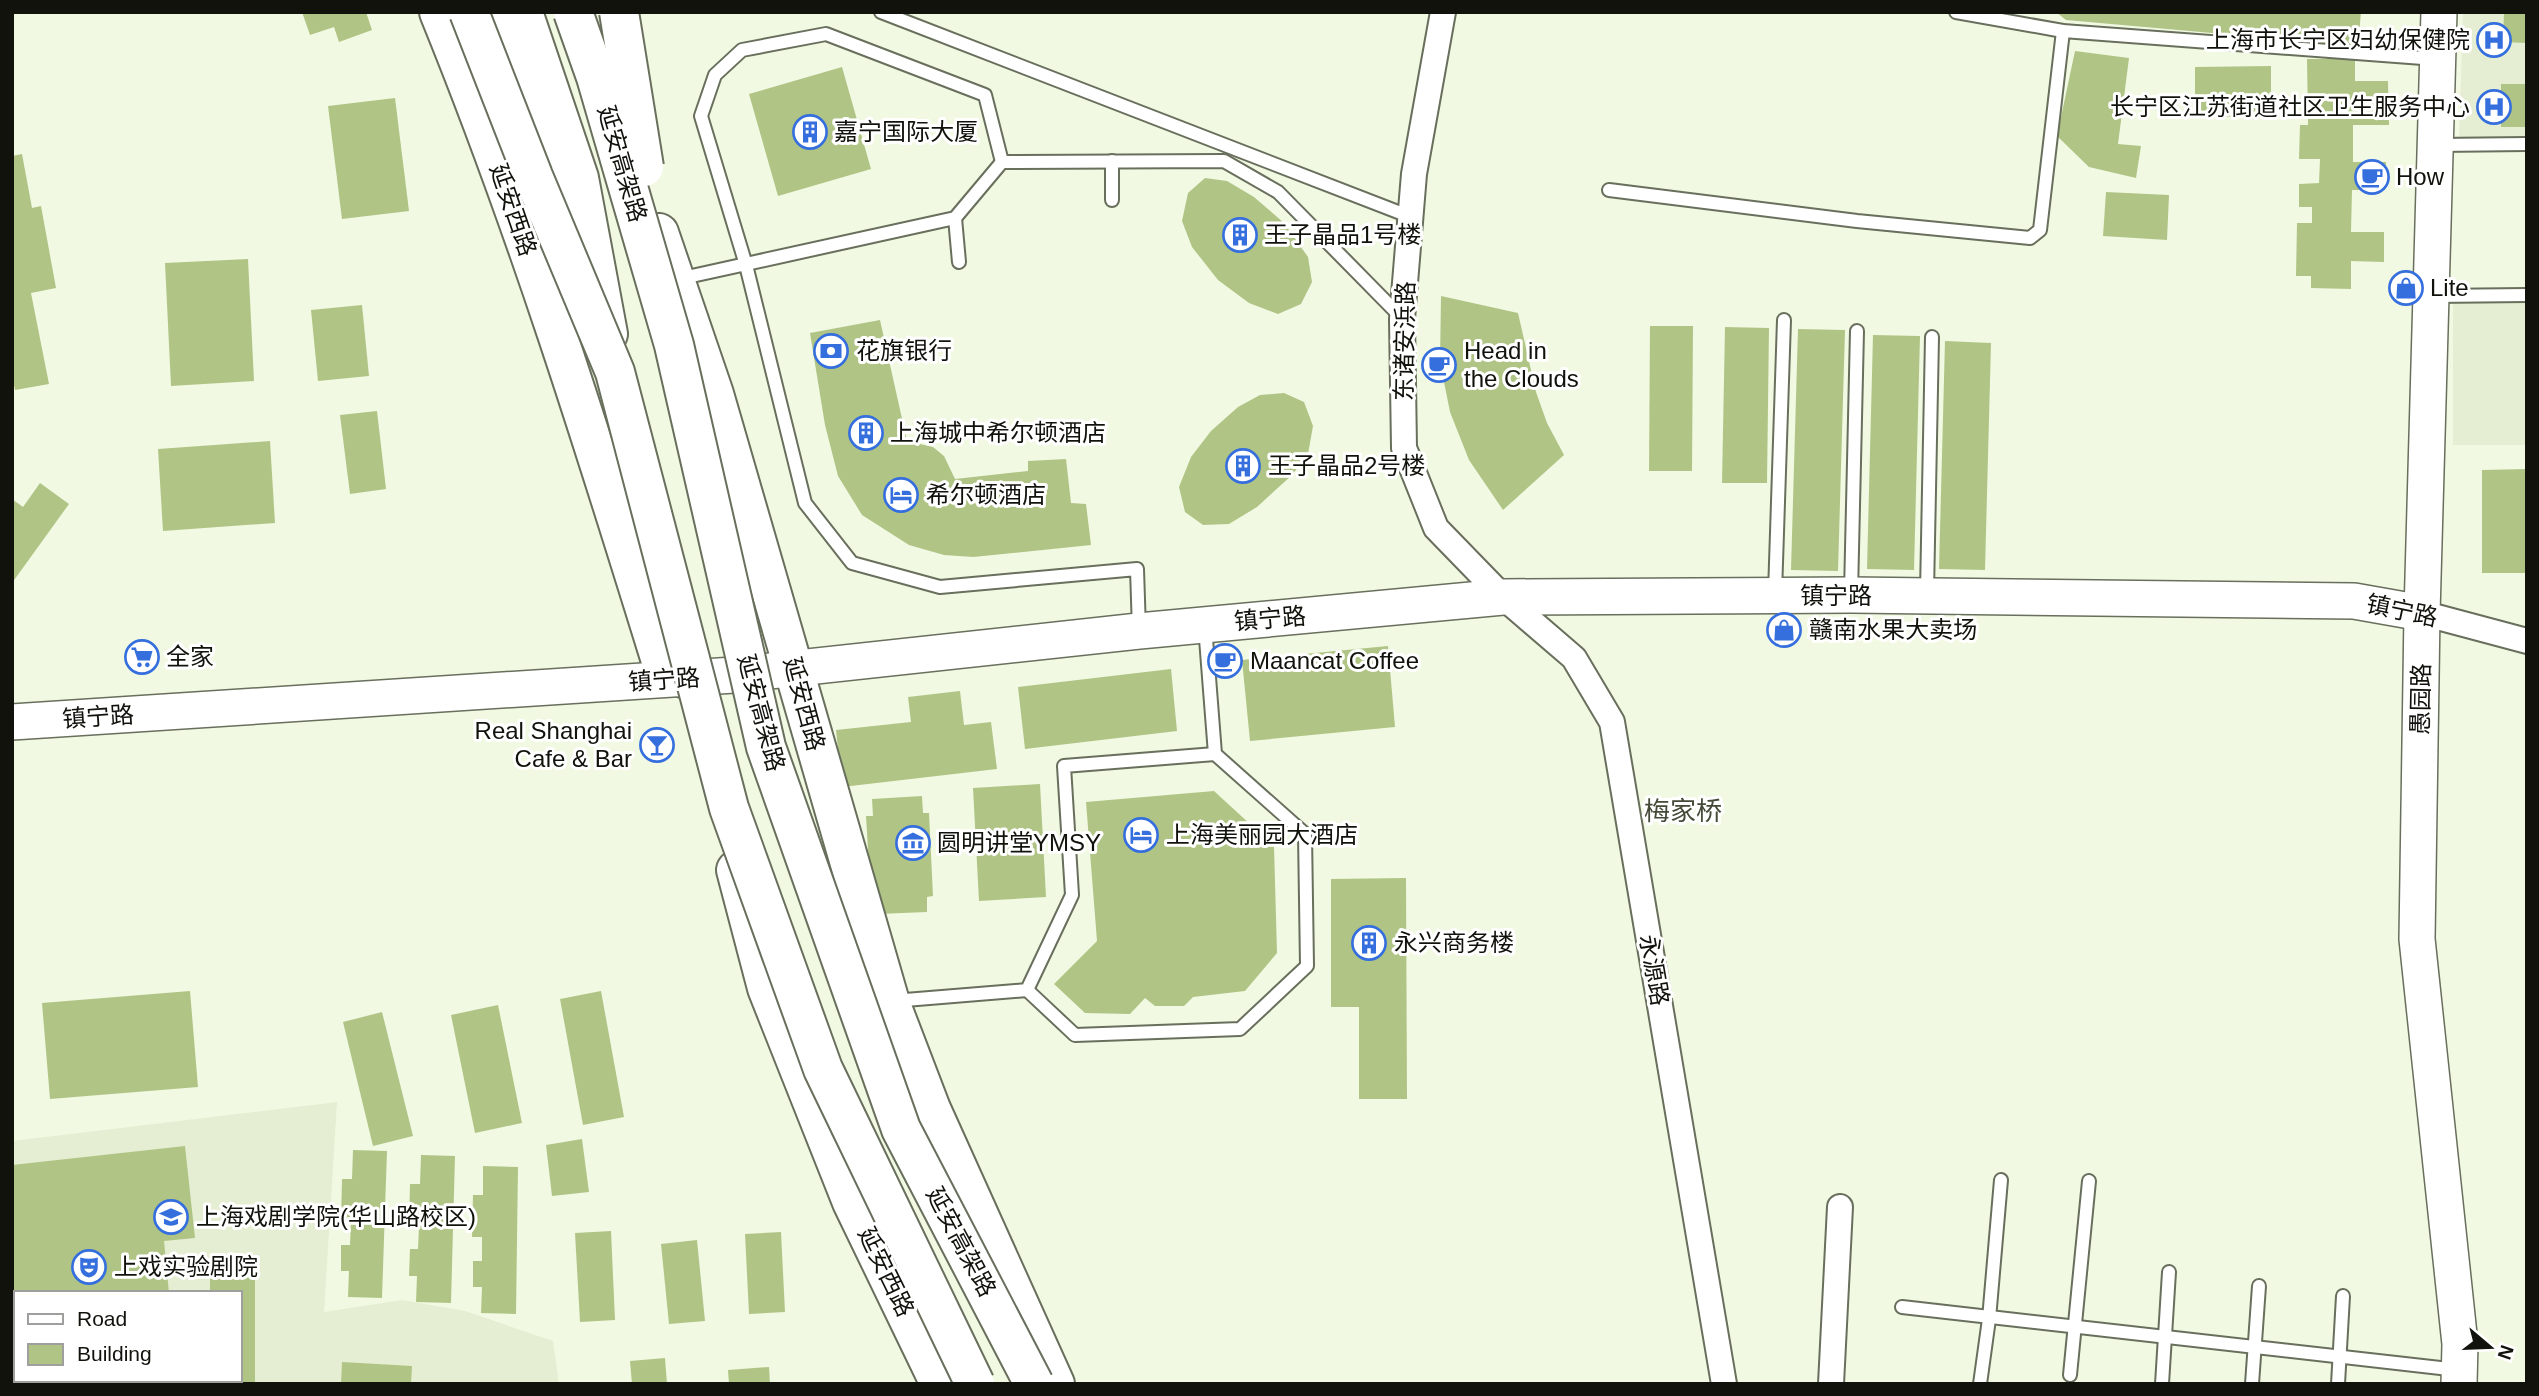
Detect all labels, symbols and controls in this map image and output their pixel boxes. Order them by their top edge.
hospital icon: 上海市长宁区妇幼保健院 [2475,21,2513,59]
place label: 上海市长宁区妇幼保健院 [2206,26,2470,53]
hospital icon: 长宁区江苏街道社区卫生服务中心 [2475,88,2513,126]
place label: 长宁区江苏街道社区卫生服务中心 [2110,93,2470,120]
street label: 延安高架路 [593,102,652,225]
building icon: 嘉宁国际大厦 [791,113,829,151]
place label: 嘉宁国际大厦 [834,118,978,145]
cafe icon: How [2353,158,2391,196]
street label: 延安西路 [485,160,542,260]
place label: How [2396,163,2445,190]
building icon: 王子晶品1号楼 [1221,216,1259,254]
place label: 王子晶品1号楼 [1264,221,1421,248]
shop icon: Lite [2387,269,2425,307]
place label: Lite [2430,274,2469,301]
street label: 东诸安浜路 [1390,281,1419,401]
bank icon: 花旗银行 [812,332,850,370]
place label: 花旗银行 [856,337,952,364]
place label: Head in the Clouds [1464,337,1579,392]
cafe icon: Head in the Clouds [1420,346,1458,384]
building icon: 上海城中希尔顿酒店 [847,414,885,452]
place label: 上海城中希尔顿酒店 [890,419,1106,446]
building icon: 王子晶品2号楼 [1224,447,1262,485]
place label: 王子晶品2号楼 [1268,452,1425,479]
hotel icon: 希尔顿酒店 [882,476,920,514]
place label: 希尔顿酒店 [926,481,1046,508]
street label: 镇宁路 [1800,582,1872,609]
street label: 镇宁路 [2364,590,2440,631]
street label: 镇宁路 [1233,602,1307,635]
shop icon: 赣南水果大卖场 [1765,611,1803,649]
place label: 赣南水果大卖场 [1809,616,1977,643]
supermarket icon: 全家 [123,638,161,676]
cafe icon: Maancat Coffee [1206,642,1244,680]
place label: 全家 [166,643,214,670]
place label: Maancat Coffee [1250,647,1419,674]
street label: 延安高架路 [733,651,790,774]
street label: 延安西路 [779,654,830,754]
street label: 愚园路 [2406,663,2435,735]
street label: 镇宁路 [627,664,701,695]
street label: 镇宁路 [61,701,135,732]
place label: Real Shanghai Cafe & Bar [475,717,632,772]
bar icon: Real Shanghai Cafe & Bar [638,726,676,764]
district label: 梅家桥 [1644,796,1722,826]
hotel icon: 上海美丽园大酒店 [1122,816,1160,854]
place label: 上海美丽园大酒店 [1166,821,1358,848]
museum icon: 圆明讲堂YMSY [894,824,932,862]
place label: 圆明讲堂YMSY [937,829,1101,856]
building icon: 永兴商务楼 [1350,924,1388,962]
place label: 永兴商务楼 [1394,929,1514,956]
street label: 永源路 [1635,932,1674,1008]
street label: 延安高架路 [921,1182,1002,1301]
school or university icon: 上海戏剧学院(华山路校区) [152,1198,190,1236]
place label: 上海戏剧学院(华山路校区) [196,1203,476,1230]
street label: 延安西路 [853,1223,920,1321]
theatre icon: 上戏实验剧院 [70,1248,108,1286]
place label: 上戏实验剧院 [114,1253,258,1280]
legend [14,1291,242,1382]
text: Road [77,1307,127,1330]
north arrow [2455,1312,2525,1382]
text: Building [77,1342,152,1365]
text: N [2493,1342,2518,1362]

